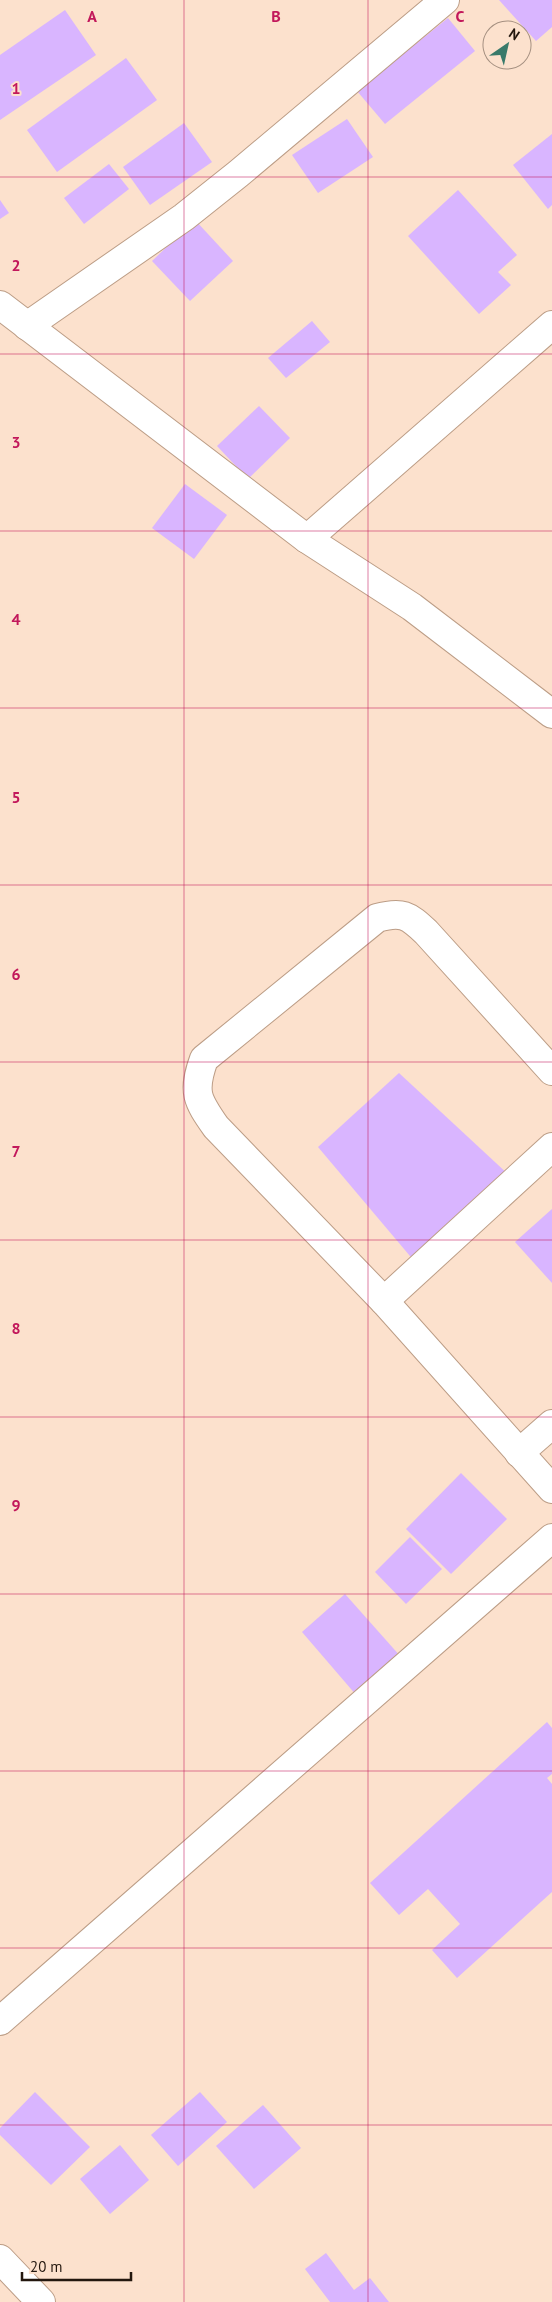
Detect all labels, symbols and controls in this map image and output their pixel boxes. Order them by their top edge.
text: A [87,6,97,26]
text: B [271,6,281,26]
text: C [456,6,465,26]
north arrow [482,20,532,70]
text: N [505,24,523,44]
text: 1 [11,78,21,98]
text: 2 [11,255,21,275]
text: 3 [11,432,21,452]
text: 4 [11,609,21,629]
text: 5 [11,787,21,807]
text: 6 [11,964,21,984]
text: 7 [11,1141,21,1161]
text: 8 [11,1318,21,1338]
text: 9 [11,1495,21,1515]
scale bar [22,2250,131,2282]
text: 20 m [30,2257,63,2276]

